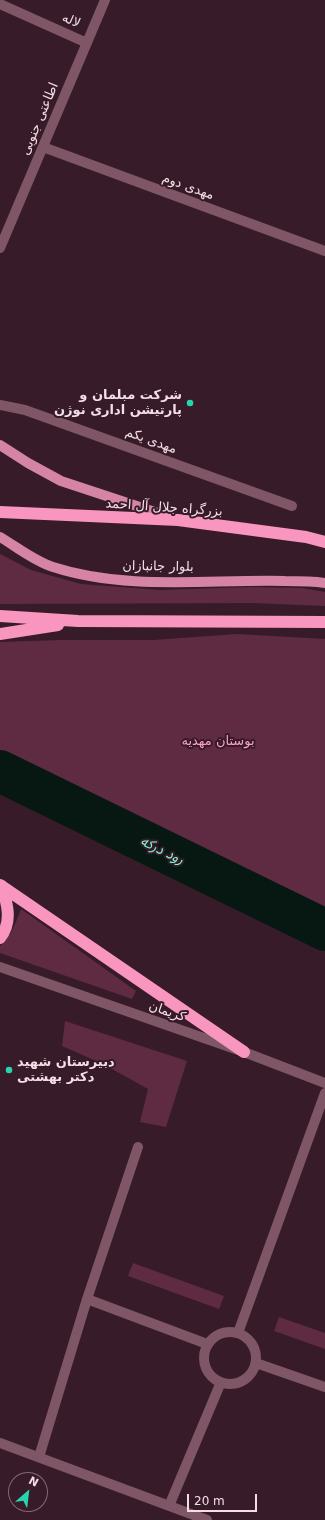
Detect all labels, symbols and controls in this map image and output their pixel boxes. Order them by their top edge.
street label: لاله [59,10,83,32]
street label: اطاعتی جنوبی [18,80,62,158]
street label: مهدی دوم [160,170,216,204]
place label: شرکت مبلمان و پارتیشن اداری نوژن [54,388,182,419]
marker: شرکت مبلمان و پارتیشن اداری نوژن [185,398,195,408]
street label: مهدی یکم [123,425,179,457]
street label: بزرگراه جلال آل احمد [105,496,223,520]
street label: بلوار جانبازان [122,559,194,575]
park label: بوستان مهدیه [181,734,255,750]
water label: رود درکه [137,833,187,869]
street label: کریمان [146,998,188,1026]
place label: دبیرستان شهید دکتر بهشتی [17,1055,115,1086]
marker: دبیرستان شهید دکتر بهشتی [4,1065,14,1075]
north arrow [8,1472,48,1512]
text: N [26,1474,41,1490]
scale bar [189,1486,259,1512]
text: 20 m [194,1494,225,1508]

